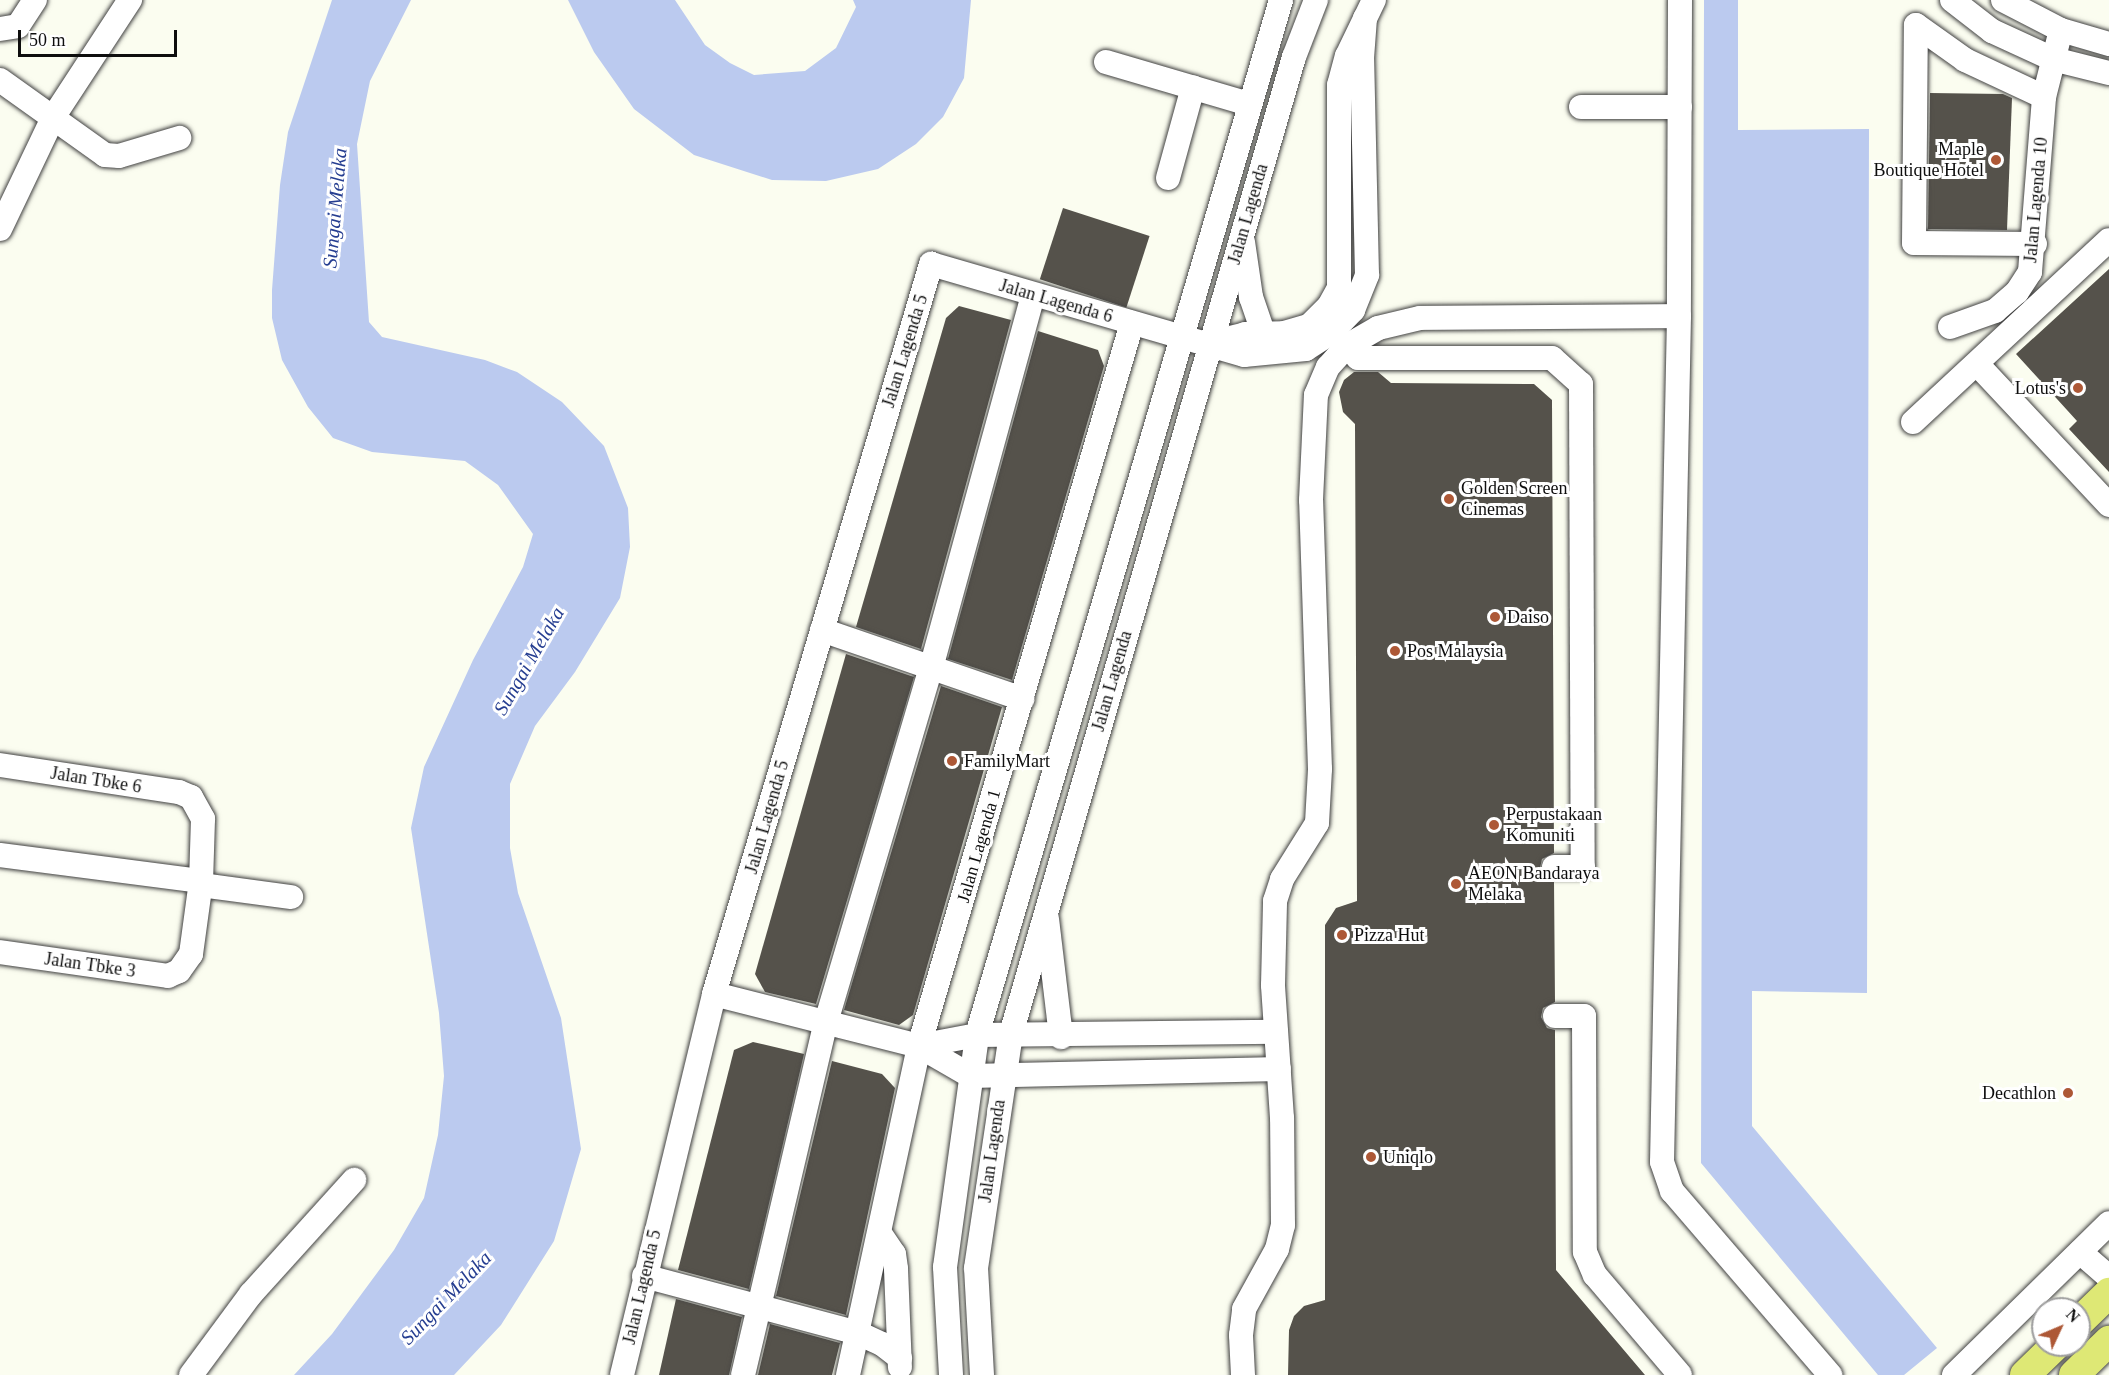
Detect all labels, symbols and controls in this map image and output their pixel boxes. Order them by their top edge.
scale bar [21,18,180,56]
text: 50 m [29,30,66,50]
street label: Jalan Lagenda 10 [2020,136,2052,264]
place label: Maple Boutique Hotel [1874,139,1984,182]
water label: Sungai Melaka [318,147,352,269]
marker: Maple Boutique Hotel [1989,153,2003,167]
street label: Jalan Lagenda [1223,161,1273,267]
street label: Jalan Lagenda 6 [997,275,1115,327]
street label: Jalan Lagenda 5 [878,292,932,410]
place label: Lotus's [2015,377,2066,399]
marker: Lotus's [2071,381,2085,395]
place label: Golden Screen Cinemas [1461,478,1567,520]
marker: Golden Screen Cinemas [1442,492,1456,506]
water label: Sungai Melaka [488,603,570,719]
place label: Daiso [1507,606,1549,628]
marker: Daiso [1488,610,1502,624]
street label: Jalan Lagenda [1087,628,1137,734]
place label: Pos Malaysia [1407,640,1503,662]
marker: Pos Malaysia [1388,644,1402,658]
place label: FamilyMart [964,750,1050,772]
marker: FamilyMart [945,754,959,768]
street label: Jalan Lagenda 5 [741,758,793,876]
street label: Jalan Tbke 6 [49,762,143,798]
street label: Jalan Lagenda 1 [953,787,1005,905]
place label: Perpustakaan Komuniti [1506,804,1602,846]
marker: Perpustakaan Komuniti [1487,818,1501,832]
place label: AEON Bandaraya Melaka [1468,863,1599,906]
marker: AEON Bandaraya Melaka [1449,877,1463,891]
place label: Pizza Hut [1354,924,1424,946]
marker: Pizza Hut [1335,928,1349,942]
street label: Jalan Tbke 3 [43,948,137,982]
place label: Decathlon [1982,1082,2056,1104]
marker: Decathlon [2061,1086,2075,1100]
street label: Jalan Lagenda [974,1098,1010,1204]
place label: Uniqlo [1383,1146,1433,1168]
marker: Uniqlo [1364,1150,1378,1164]
street label: Jalan Lagenda 5 [618,1228,666,1346]
water label: Sungai Melaka [396,1246,496,1350]
north arrow [2031,1297,2091,1357]
text: N [2063,1305,2083,1326]

